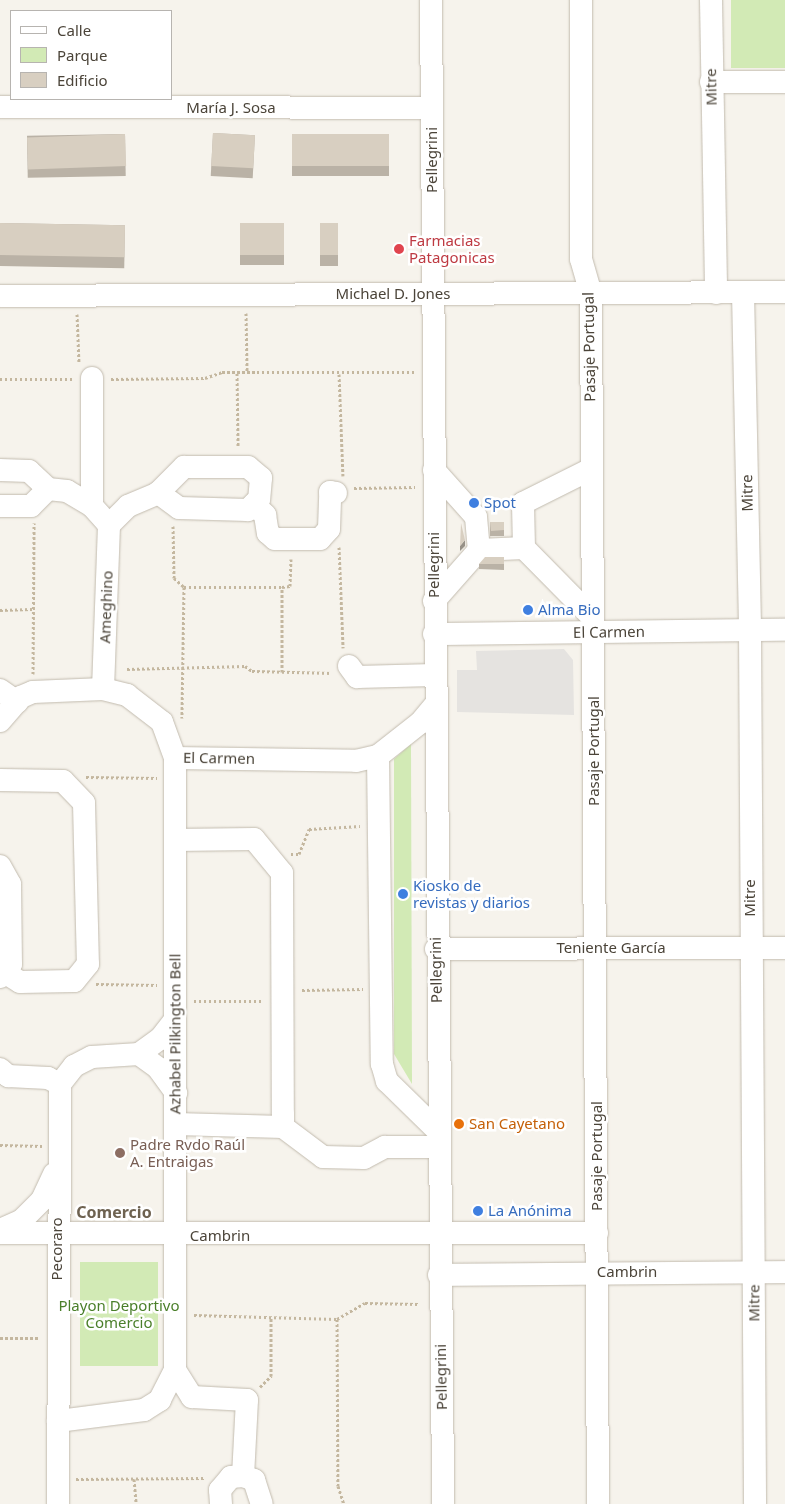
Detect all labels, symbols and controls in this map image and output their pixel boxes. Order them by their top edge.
legend [10,10,172,100]
text: Calle [57,20,91,40]
text: Parque [57,45,107,65]
street label: Mitre [702,68,720,106]
text: Edificio [57,70,108,90]
street label: María J. Sosa [186,99,276,117]
street label: Pellegrini [423,127,441,193]
place label: Farmacias Patagonicas [409,231,495,266]
marker: Farmacias Patagonicas [393,243,405,255]
street label: Michael D. Jones [336,285,450,303]
street label: Pasaje Portugal [579,292,599,402]
street label: Mitre [738,474,756,512]
place label: Spot [484,494,516,512]
marker: Spot [468,497,480,509]
street label: Pellegrini [425,532,443,598]
street label: Ameghino [96,570,116,644]
place label: Alma Bio [538,601,600,619]
marker: Alma Bio [522,604,534,616]
street label: El Carmen [573,622,645,642]
street label: Pasaje Portugal [585,696,603,806]
street label: El Carmen [183,748,255,768]
place label: Kiosko de revistas y diarios [413,876,530,911]
street label: Mitre [741,879,759,917]
marker: Kiosko de revistas y diarios [397,888,409,900]
street label: Pellegrini [426,937,446,1003]
street label: Teniente García [556,939,666,957]
street label: Azhabel Pilkington Bell [166,954,184,1114]
street label: Pasaje Portugal [588,1101,606,1211]
place label: San Cayetano [469,1115,565,1133]
marker: San Cayetano [453,1118,465,1130]
place label: Padre Rvdo Raúl A. Entraigas [130,1135,245,1170]
marker: Padre Rvdo Raúl A. Entraigas [114,1147,126,1159]
district label: Comercio [76,1202,152,1222]
place label: La Anónima [488,1202,572,1220]
marker: La Anónima [472,1205,484,1217]
street label: Pecoraro [48,1217,66,1281]
street label: Cambrin [190,1227,250,1245]
street label: Cambrin [597,1263,657,1281]
street label: Mitre [745,1284,763,1322]
park label: Playon Deportivo Comercio [58,1296,180,1331]
street label: Pellegrini [431,1344,451,1410]

